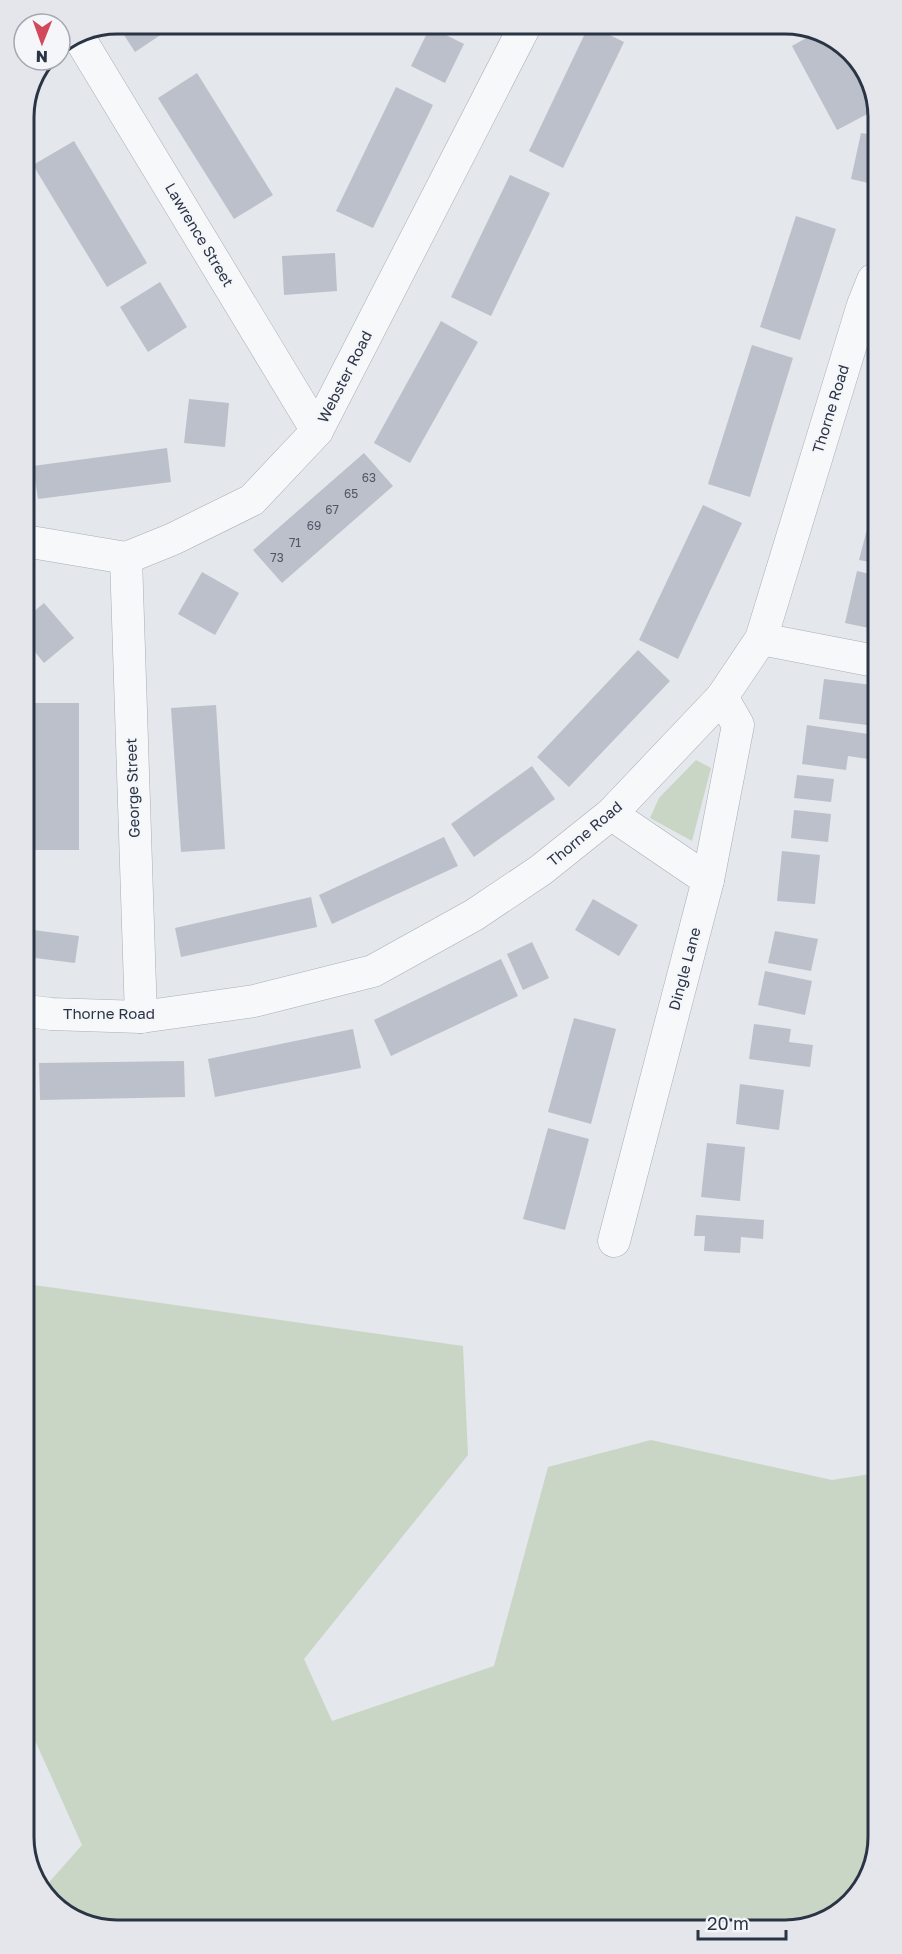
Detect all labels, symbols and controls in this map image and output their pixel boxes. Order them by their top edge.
north arrow [12,12,72,72]
text: N [35,47,48,67]
street label: Lawrence Street [162,179,238,290]
street label: Webster Road [313,328,375,426]
street label: Thorne Road [808,362,852,455]
house number: 63 [362,470,376,485]
house number: 65 [344,486,358,501]
house number: 67 [325,502,339,517]
house number: 69 [307,518,321,533]
house number: 71 [289,535,301,550]
house number: 73 [270,550,284,565]
street label: George Street [121,738,143,838]
street label: Thorne Road [543,797,625,870]
street label: Dingle Lane [664,925,704,1012]
street label: Thorne Road [63,1004,155,1022]
scale bar [698,1903,786,1941]
text: 20 m [707,1912,749,1934]

